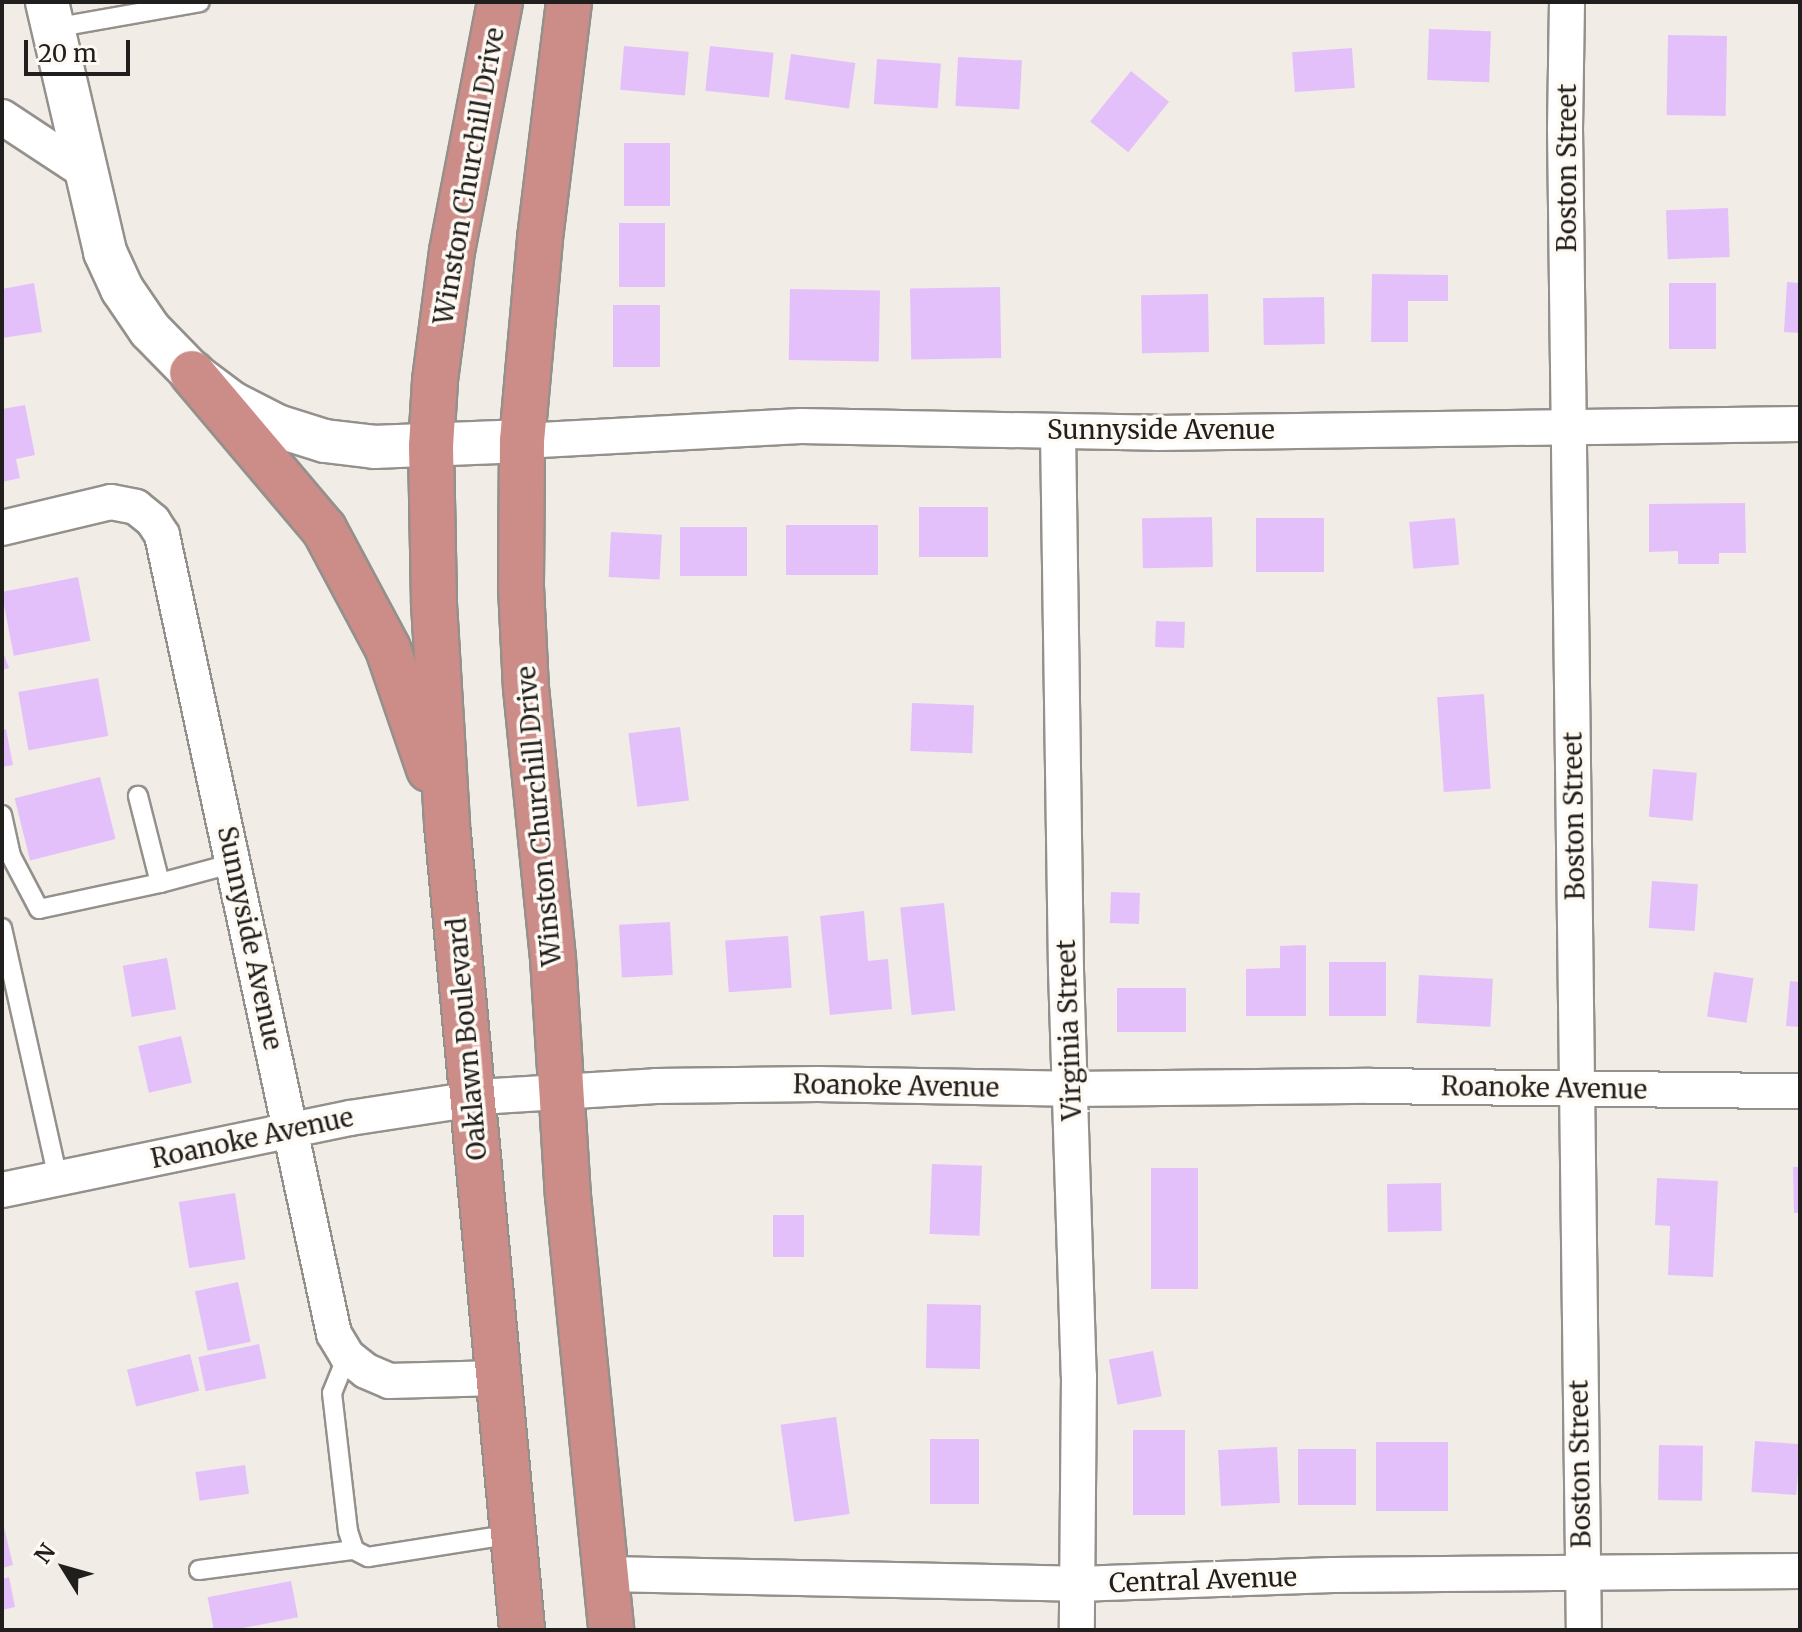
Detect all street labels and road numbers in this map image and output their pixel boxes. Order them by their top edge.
street label: Winston Churchill Drive [427,25,511,327]
street label: Boston Street [1551,84,1583,252]
street label: Sunnyside Avenue [1047,414,1275,446]
street label: Winston Churchill Drive [510,665,568,967]
street label: Boston Street [1557,731,1591,901]
street label: Sunnyside Avenue [211,823,289,1053]
street label: Oaklawn Boulevard [441,916,493,1162]
street label: Virginia Street [1050,939,1088,1121]
street label: Roanoke Avenue [793,1069,999,1103]
street label: Roanoke Avenue [1441,1071,1647,1105]
street label: Roanoke Avenue [148,1101,356,1175]
street label: Boston Street [1563,1379,1597,1549]
street label: Central Avenue [1108,1561,1298,1599]

